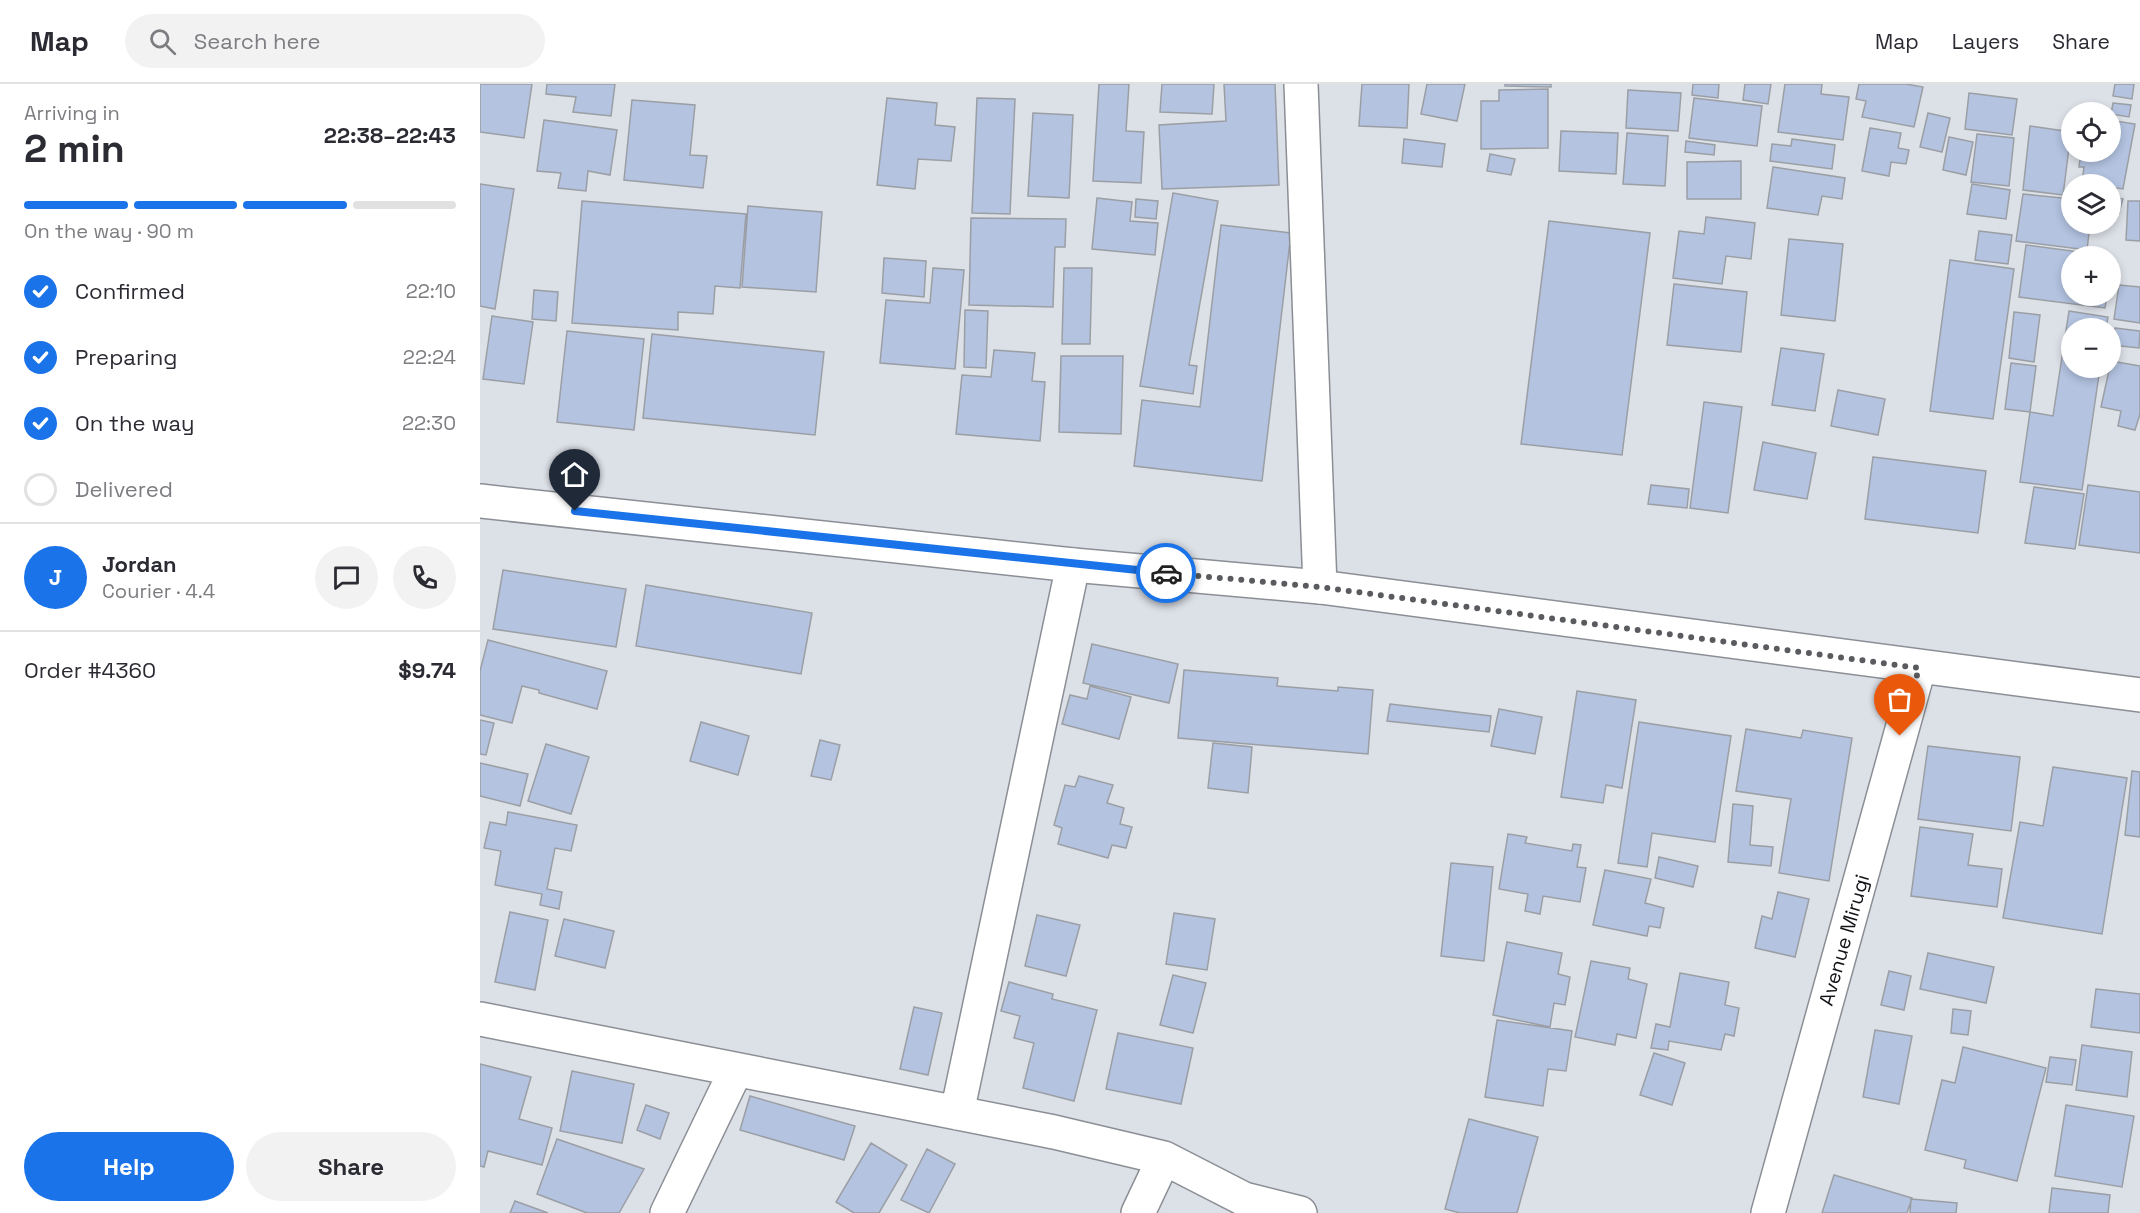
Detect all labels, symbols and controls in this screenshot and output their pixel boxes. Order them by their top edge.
search box [125,14,545,68]
text: Map [30,23,89,59]
icon: search [146,25,179,58]
text: Search here [194,27,321,55]
text: Map [1875,28,1919,55]
text: Layers [1952,28,2019,55]
text: Share [2052,28,2110,55]
text: Arriving in [24,100,120,126]
map controls [2061,102,2121,378]
button: locate [2061,102,2121,162]
text: 22:38–22:43 [324,121,456,149]
text: 2 min [24,124,125,173]
button: layers [2061,174,2121,234]
text: On the way · 90 m [24,218,194,244]
button: + [2061,246,2121,306]
icon: check [24,275,57,308]
text: Confirmed [75,277,185,305]
text: 22:10 [406,278,456,304]
button: − [2061,318,2121,378]
icon: check [24,341,57,374]
text: Preparing [75,343,177,371]
text: 22:24 [403,344,456,370]
icon: check [24,407,57,440]
text: On the way [75,409,194,437]
text: 22:30 [402,410,456,436]
pin [549,449,600,511]
icon: home [558,458,591,491]
text: Delivered [75,475,173,503]
courier [1136,543,1196,603]
button: chat [315,546,378,609]
button: phone [393,546,456,609]
text: Jordan [102,550,177,578]
icon: car [1150,557,1183,590]
text: J [49,563,62,591]
text: Courier · 4.4 [102,578,215,604]
text: Order #4360 [24,656,156,684]
text: $9.74 [398,656,456,684]
pin [1874,674,1925,736]
icon: bag [1883,683,1916,716]
street label: Avenue Mirugi [1813,871,1875,1009]
button: Help [24,1132,234,1201]
button: Share [246,1132,456,1201]

